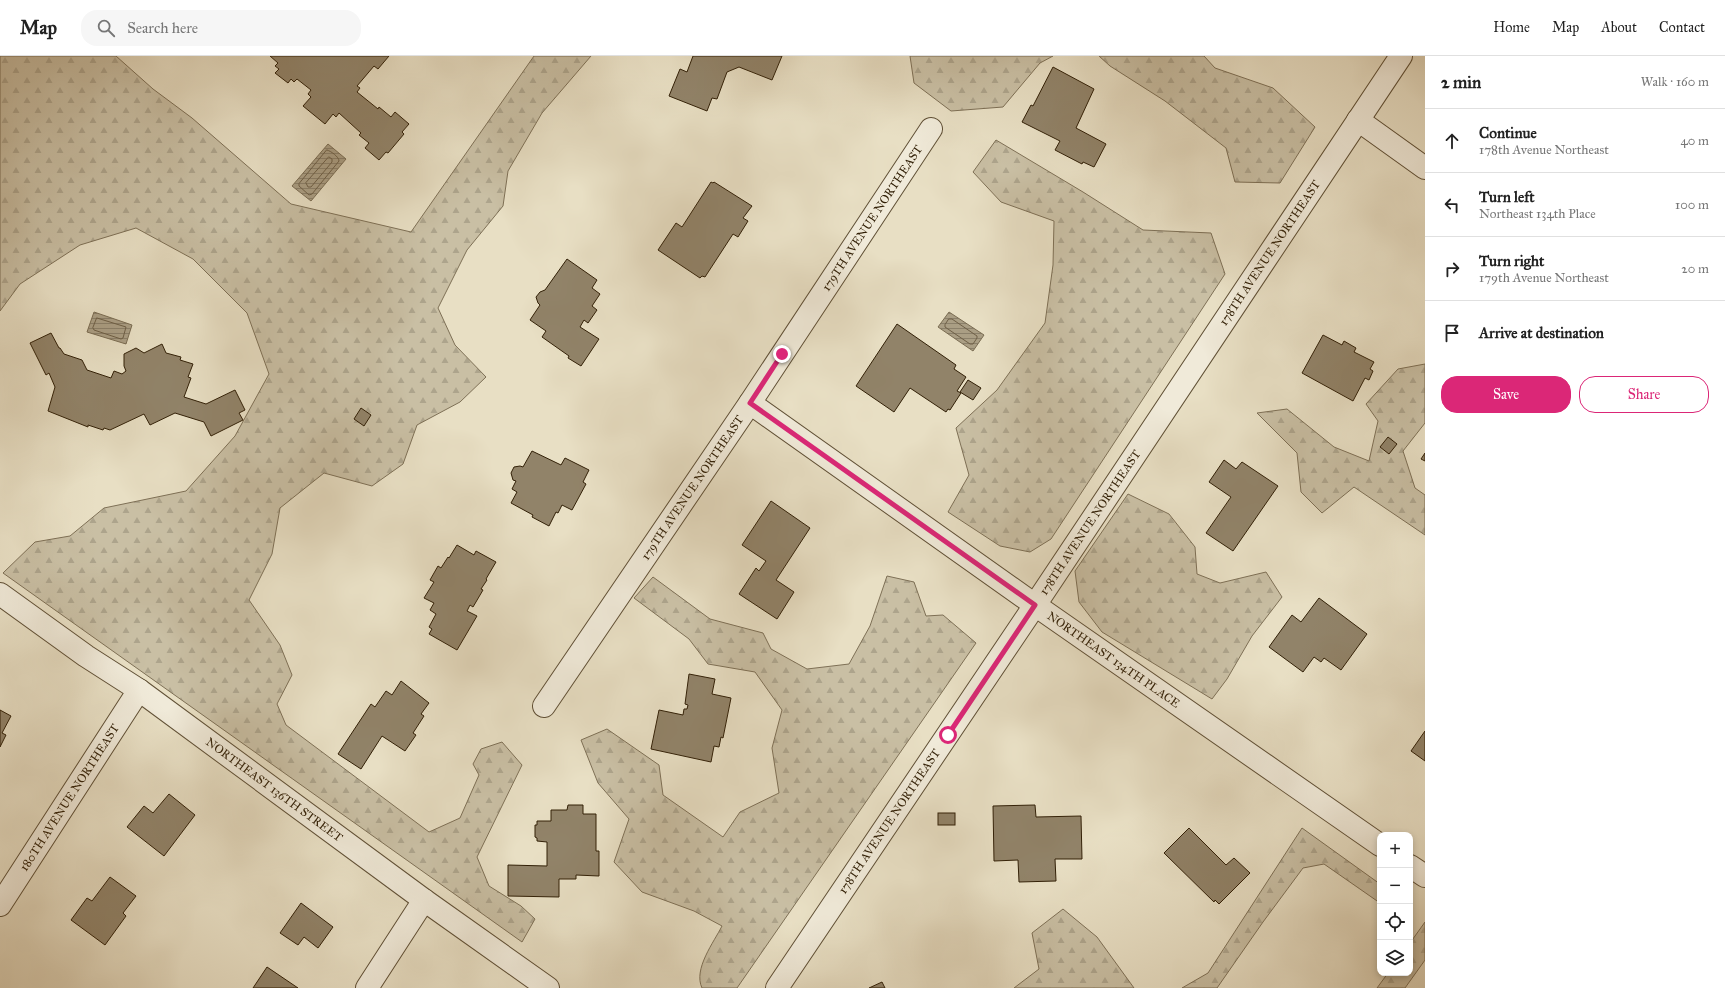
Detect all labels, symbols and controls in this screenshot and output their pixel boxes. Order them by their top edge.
search box [81,10,361,46]
text: Map [20,16,57,39]
icon: search [95,17,117,39]
text: Search here [127,19,198,37]
text: Home [1493,19,1530,36]
text: Map [1552,19,1579,36]
text: About [1601,19,1637,36]
text: Contact [1659,19,1705,36]
text: 2 min [1441,72,1481,93]
text: Walk · 160 m [1641,74,1709,90]
text: Continue [1479,124,1537,142]
icon: ahead [1441,130,1463,152]
text: 40 m [1680,133,1709,149]
text: 178th Avenue Northeast [1479,142,1609,158]
street label: 179TH AVENUE NORTHEAST [819,143,925,294]
street label: 178TH AVENUE NORTHEAST [1216,178,1323,328]
text: Turn left [1479,188,1535,206]
icon: left [1441,194,1463,216]
text: 100 m [1675,197,1709,213]
text: Northeast 134th Place [1479,206,1596,222]
text: Turn right [1479,252,1544,270]
icon: right [1441,258,1463,280]
text: 20 m [1681,261,1709,277]
text: 179th Avenue Northeast [1479,270,1609,286]
icon: arrive [1441,322,1463,344]
text: Arrive at destination [1479,324,1604,342]
route end [773,345,791,363]
button: Save [1441,376,1571,413]
button: Share [1579,376,1709,413]
street label: 179TH AVENUE NORTHEAST [638,413,746,563]
street label: 178TH AVENUE NORTHEAST [1037,447,1143,598]
street label: NORTHEAST 134TH PLACE [1044,609,1183,711]
street label: 180TH AVENUE NORTHEAST [17,721,122,874]
route start [939,726,957,744]
street label: NORTHEAST 136TH STREET [203,735,345,845]
street label: 178TH AVENUE NORTHEAST [836,746,943,896]
map controls [1377,832,1413,976]
button: + [1377,832,1413,868]
button: − [1377,868,1413,904]
button: locate [1377,904,1413,940]
button: layers [1377,940,1413,976]

